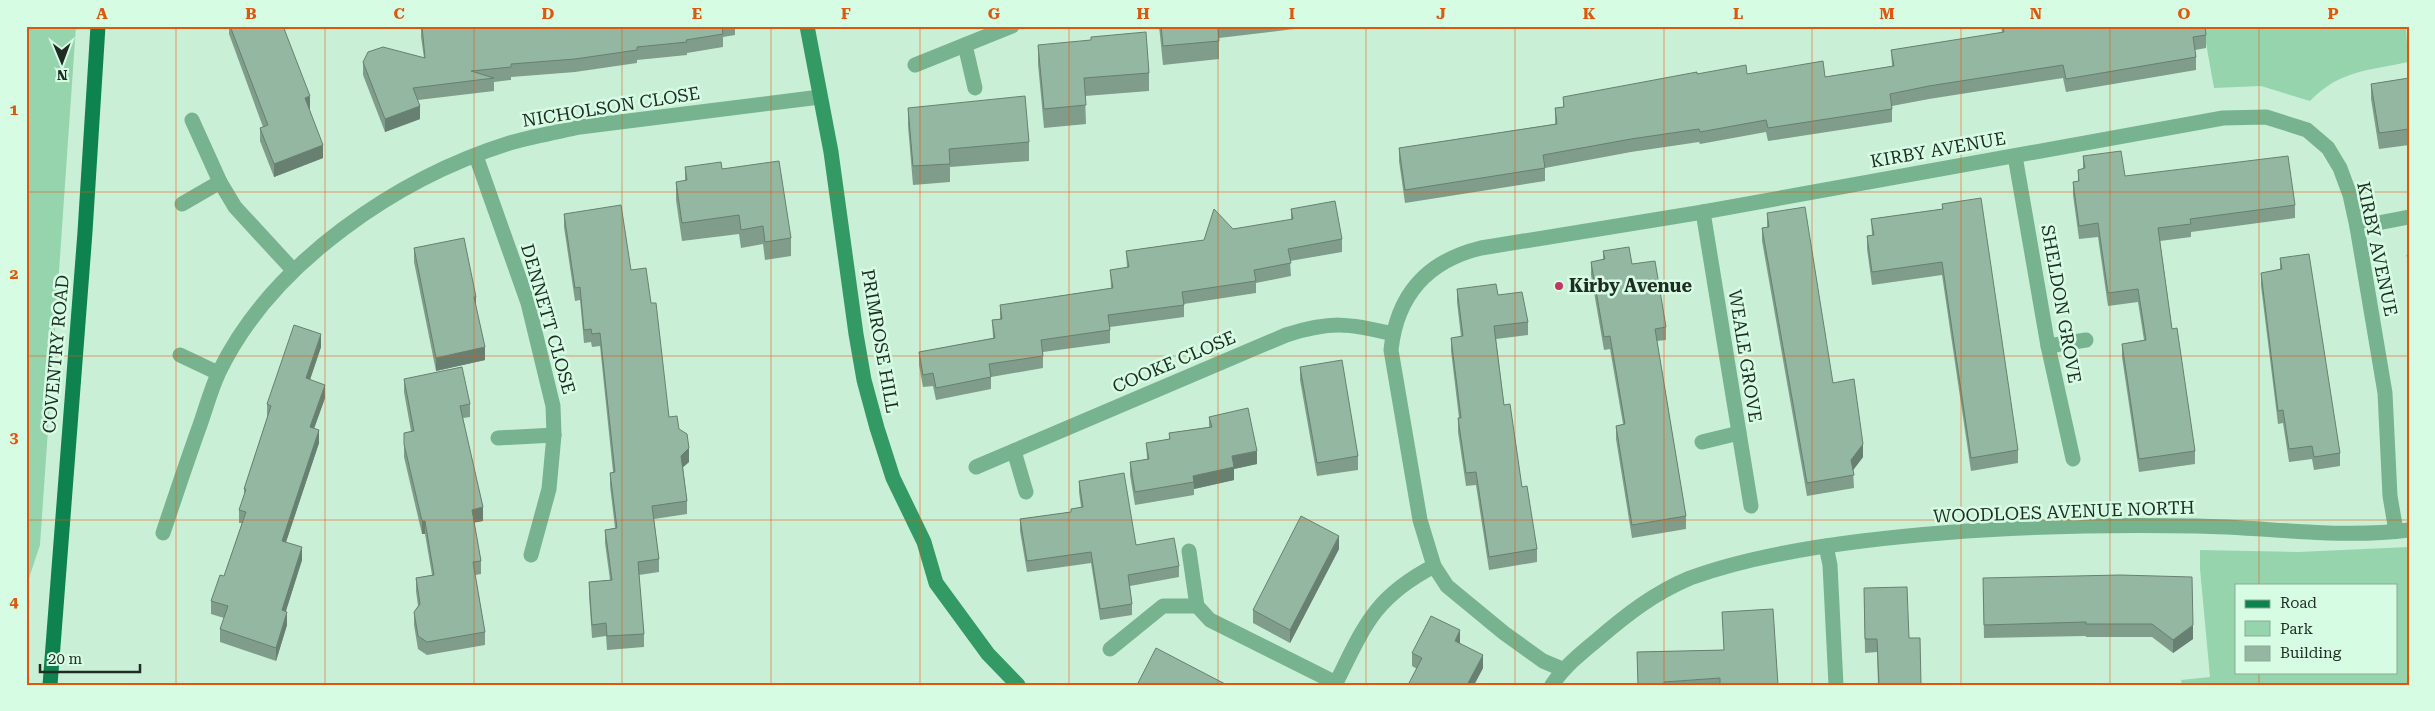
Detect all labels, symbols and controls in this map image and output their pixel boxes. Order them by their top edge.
text: A [96,4,108,23]
text: B [245,4,257,23]
text: C [393,4,405,23]
text: D [542,4,555,23]
text: E [692,4,702,23]
text: F [841,4,851,23]
text: G [988,4,1001,23]
text: H [1136,4,1150,23]
text: I [1289,4,1295,23]
text: J [1436,4,1446,23]
text: K [1583,4,1596,23]
text: L [1733,4,1743,23]
text: M [1879,4,1895,23]
text: N [2030,4,2042,23]
text: O [2178,4,2191,23]
text: P [2327,4,2339,23]
north arrow [38,38,88,88]
text: N [56,67,68,83]
street label: NICHOLSON CLOSE [521,82,701,131]
text: 1 [10,100,19,119]
street label: KIRBY AVENUE [1869,127,2007,172]
street label: KIRBY AVENUE [2353,180,2402,318]
street label: SHELDON GROVE [2037,223,2086,385]
street label: DENNETT CLOSE [517,241,580,396]
text: 2 [10,264,19,283]
street label: PRIMROSE HILL [857,267,903,415]
street label: COVENTRY ROAD [38,274,73,434]
place label: Kirby Avenue [1569,275,1692,296]
marker: Kirby Avenue [1553,280,1565,292]
street label: WEALE GROVE [1725,288,1766,424]
street label: COOKE CLOSE [1109,326,1239,397]
text: 3 [10,428,19,447]
street label: WOODLOES AVENUE NORTH [1933,496,2195,527]
legend [2235,584,2398,674]
text: 4 [10,592,19,611]
text: Road [2280,594,2317,612]
text: Park [2280,620,2314,638]
scale bar [40,641,140,673]
text: Building [2280,644,2342,662]
text: 20 m [48,650,83,668]

